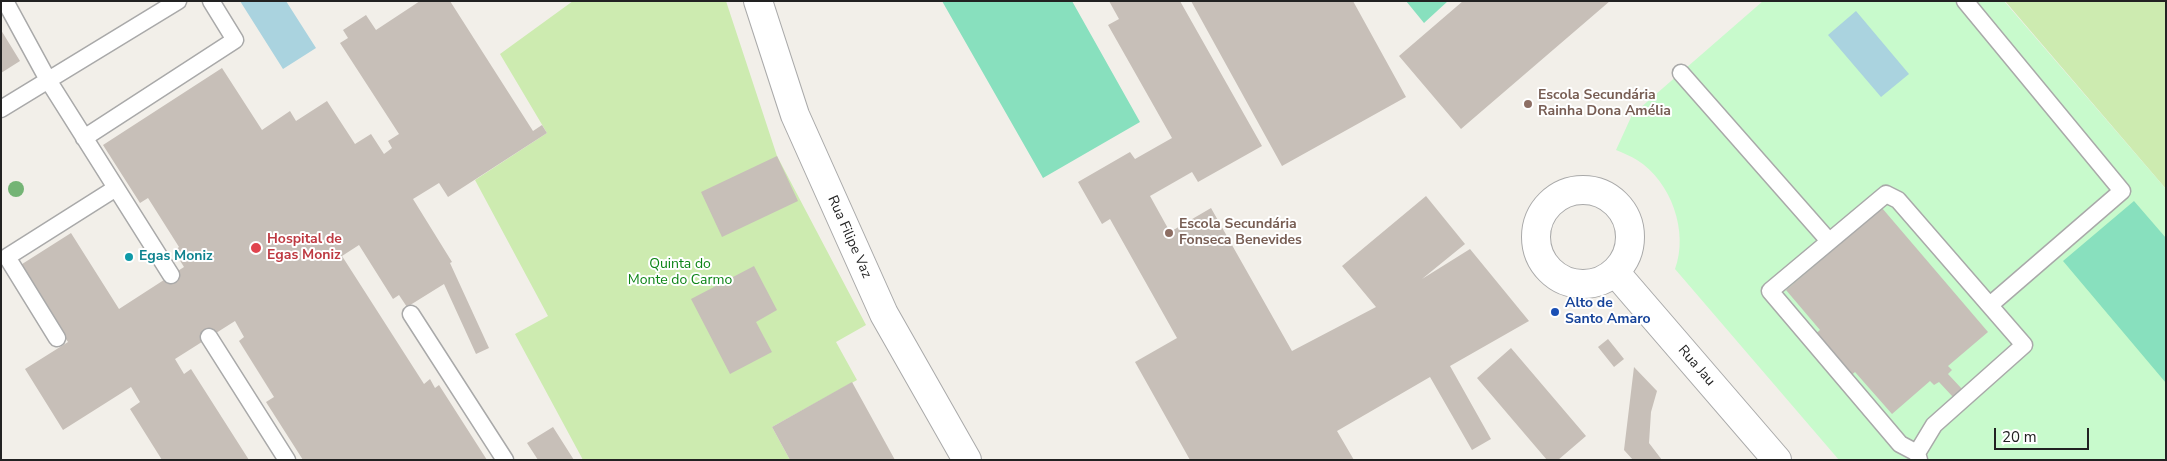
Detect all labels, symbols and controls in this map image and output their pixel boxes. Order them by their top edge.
place label: Escola Secundária Rainha Dona Amélia [1538,88,1671,120]
marker: Escola Secundária Rainha Dona Amélia [1522,98,1534,110]
street label: Rua Filipe Vaz [823,193,875,281]
place label: Escola Secundária Fonseca Benevides [1179,217,1302,250]
marker: Escola Secundária Fonseca Benevides [1163,227,1175,239]
place label: Hospital de Egas Moniz [267,232,342,264]
marker: Hospital de Egas Moniz [249,241,263,255]
place label: Egas Moniz [139,249,213,265]
marker: Egas Moniz [123,251,135,263]
park label: Quinta do Monte do Carmo [628,257,732,290]
place label: Alto de Santo Amaro [1565,296,1651,328]
marker: Alto de Santo Amaro [1549,306,1561,318]
street label: Rua Jau [1674,342,1718,390]
scale bar [1997,418,2092,450]
text: 20 m [2002,427,2037,447]

